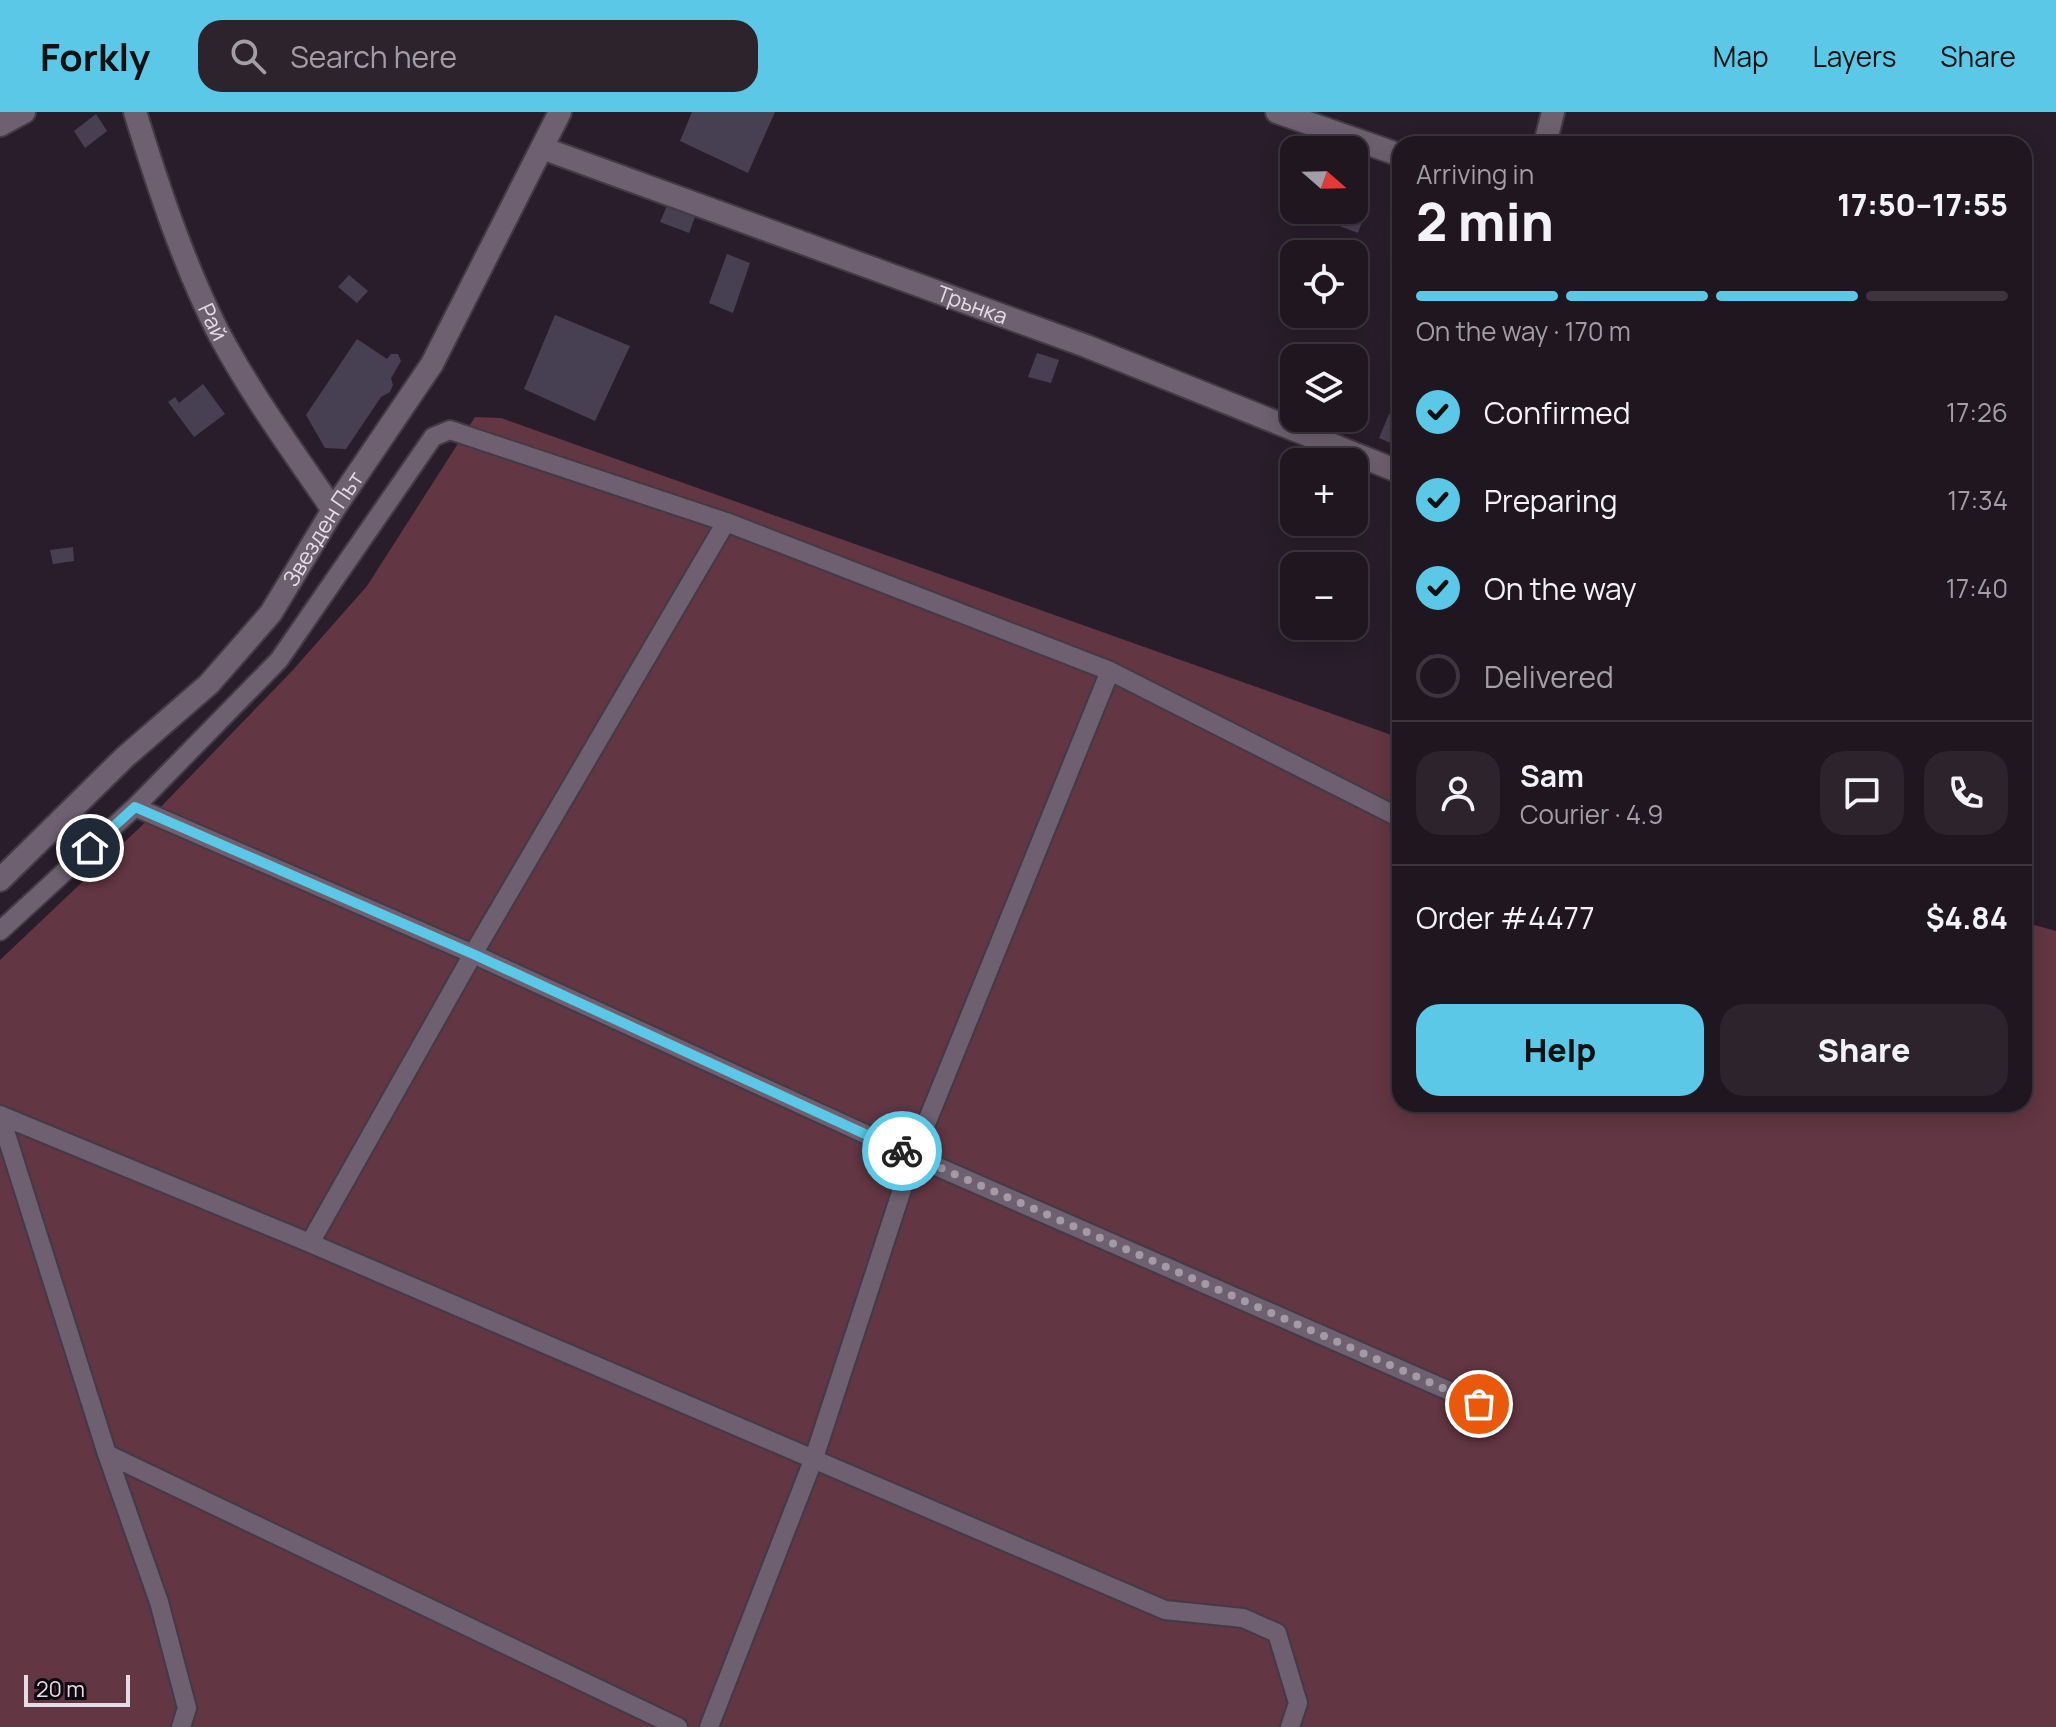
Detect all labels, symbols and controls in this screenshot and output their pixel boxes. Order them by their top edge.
search box [198,20,758,92]
text: Forkly [40,30,150,82]
icon: search [226,34,270,78]
text: Search here [290,36,457,77]
text: Map [1713,37,1769,75]
text: Layers [1813,37,1896,75]
text: Share [1940,37,2016,75]
north arrow [1280,136,1368,224]
map controls [1280,136,1368,640]
text: Arriving in [1416,156,1534,192]
text: 17:50–17:55 [1837,184,2008,225]
text: 2 min [1416,186,1554,257]
button: locate [1280,240,1368,328]
street label: Трънка [933,278,1012,331]
street label: Рай [191,298,235,346]
text: On the way · 170 m [1416,313,1631,349]
button: layers [1280,344,1368,432]
icon: check [1416,390,1460,434]
text: Confirmed [1484,392,1631,433]
text: 17:26 [1946,394,2008,430]
button: + [1280,448,1368,536]
street label: Звезден Път [276,465,370,592]
icon: check [1416,478,1460,522]
text: Preparing [1484,480,1618,521]
text: 17:34 [1947,482,2008,518]
button: − [1280,552,1368,640]
icon: check [1416,566,1460,610]
text: On the way [1484,568,1637,609]
text: 17:40 [1946,570,2008,606]
text: Delivered [1484,656,1614,697]
button: person [1416,751,1500,835]
button: chat [1820,751,1904,835]
button: phone [1924,751,2008,835]
text: Sam [1520,755,1584,796]
text: Courier · 4.9 [1520,796,1663,832]
pin [56,814,124,882]
icon: home [68,826,112,870]
text: Order #4477 [1416,897,1595,938]
text: $4.84 [1926,897,2008,938]
button: Help [1416,1004,1704,1096]
button: Share [1720,1004,2008,1096]
courier [862,1111,942,1191]
icon: bike [880,1129,924,1173]
pin [1445,1370,1513,1438]
icon: bag [1457,1382,1501,1426]
scale bar [24,1671,130,1707]
text: 20 m [36,1674,85,1704]

